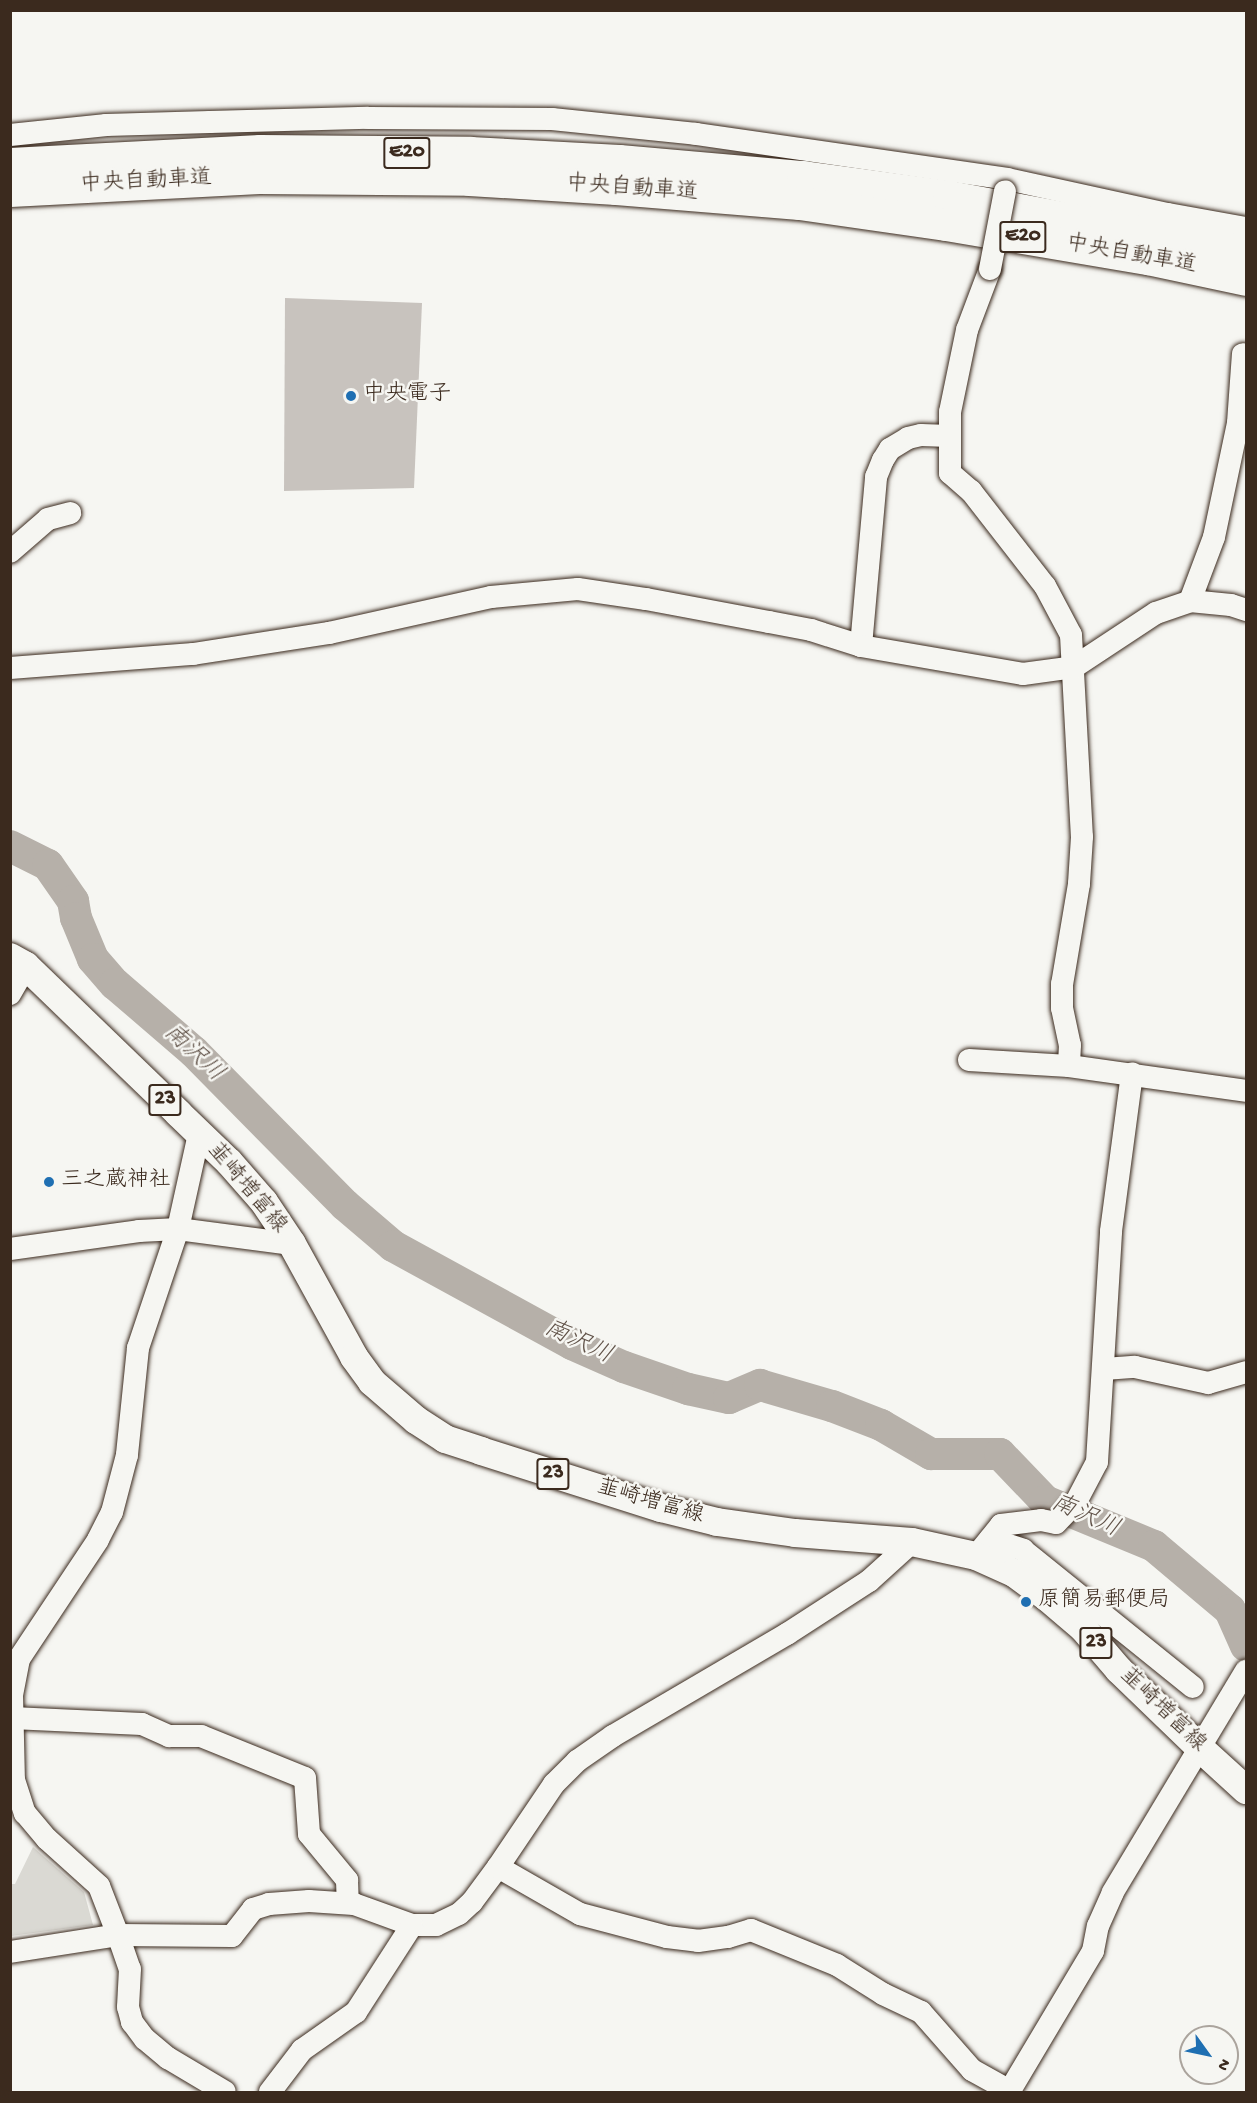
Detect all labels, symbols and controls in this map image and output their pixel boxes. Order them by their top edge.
road number: E20 [383,135,431,171]
street label: 中央自動車道 [79,166,213,200]
street label: 中央自動車道 [565,172,699,208]
road number: E20 [999,219,1047,255]
street label: 中央自動車道 [1064,232,1198,280]
place label: 中央電子 [363,383,451,409]
marker: 中央電子 [344,389,358,403]
water label: 南沢川 [157,1019,229,1089]
road number: 23 [147,1082,183,1118]
street label: 韮崎増富線 [201,1138,291,1240]
place label: 三之蔵神社 [61,1169,171,1195]
marker: 三之蔵神社 [42,1175,56,1189]
water label: 南沢川 [539,1315,617,1371]
road number: 23 [535,1456,571,1492]
street label: 韮崎増富線 [593,1475,707,1531]
water label: 南沢川 [1046,1489,1124,1545]
place label: 原簡易郵便局 [1038,1589,1170,1615]
marker: 原簡易郵便局 [1019,1595,1033,1609]
road number: 23 [1078,1625,1114,1661]
street label: 韮崎増富線 [1113,1663,1211,1759]
north arrow [1179,2025,1239,2085]
text: N [1212,2054,1234,2074]

